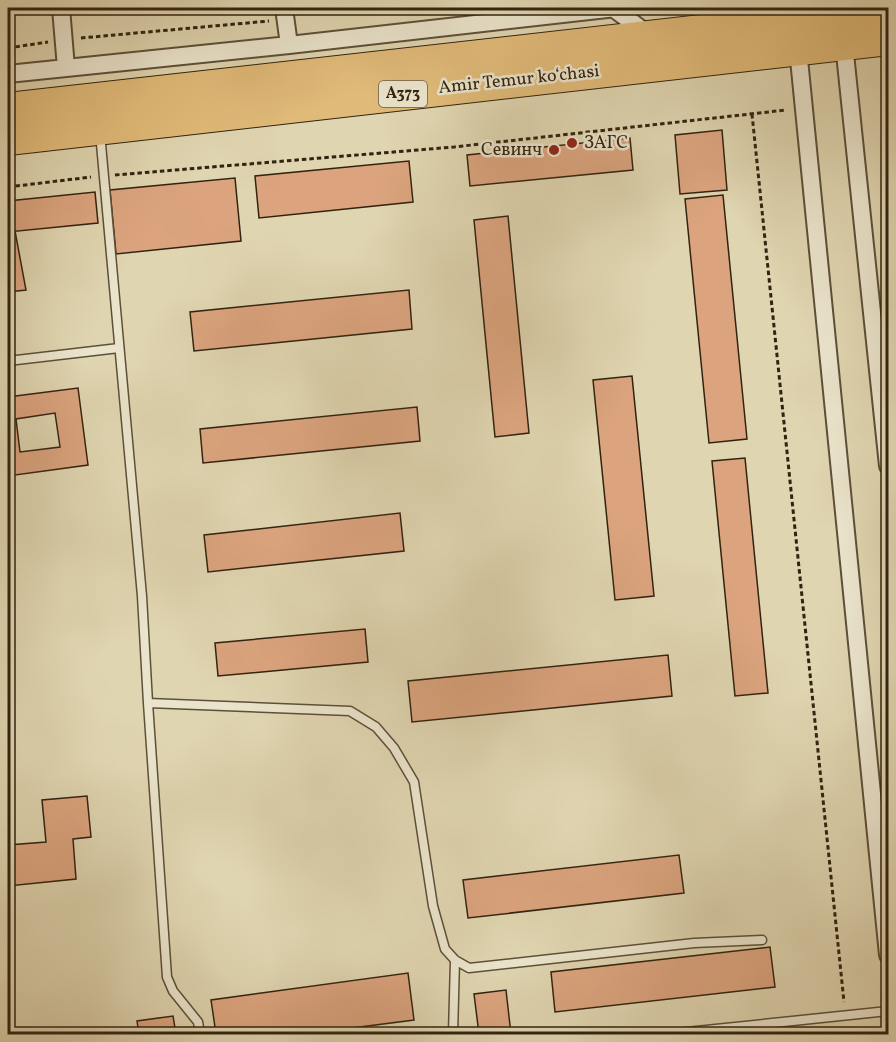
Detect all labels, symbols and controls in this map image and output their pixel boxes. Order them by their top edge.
street label: Amir Temur koʻchasi [437,59,601,101]
road number: A373 [379,81,427,107]
place label: ЗАГС [584,131,628,156]
marker: ЗАГС [565,136,579,150]
place label: Севинч [481,138,542,163]
marker: Севинч [547,143,561,157]

